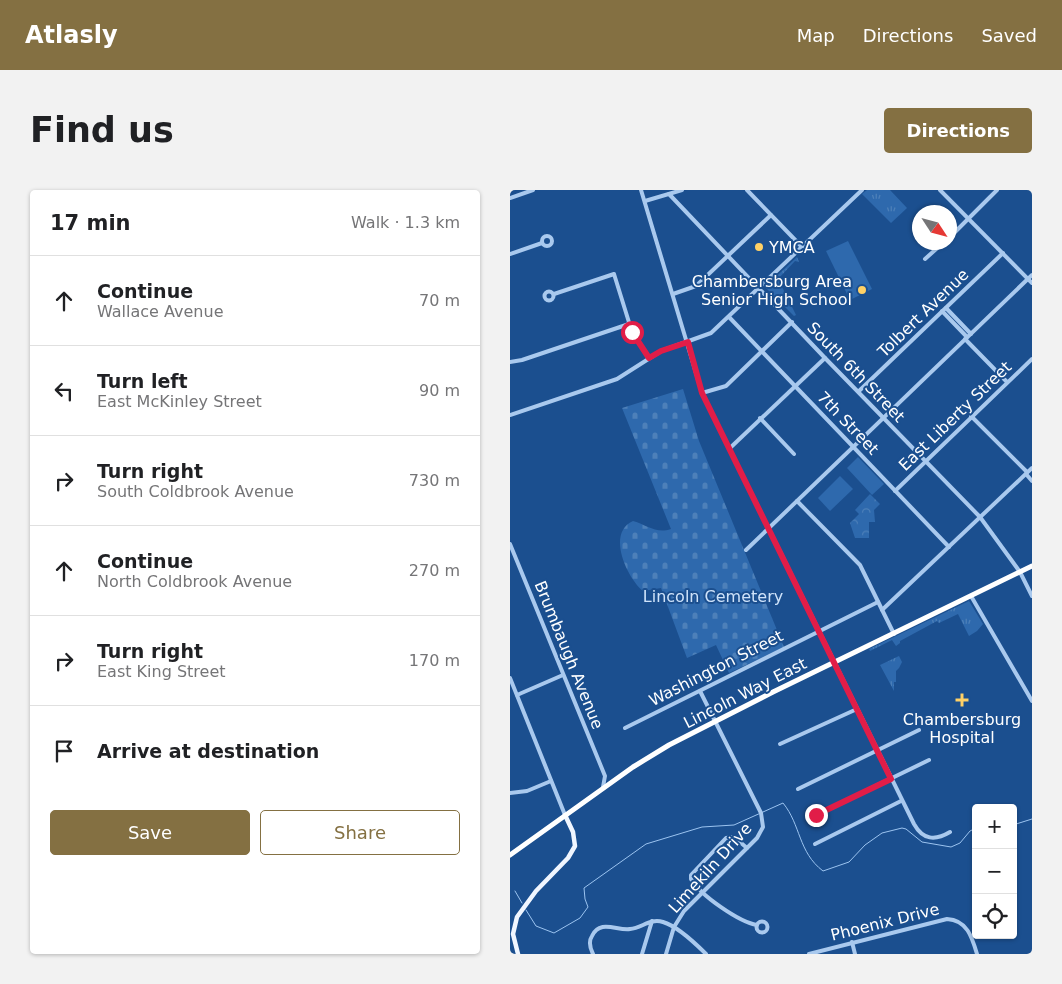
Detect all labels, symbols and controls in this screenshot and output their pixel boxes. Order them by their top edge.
text: Atlasly [25,21,118,49]
text: Map [797,25,835,46]
text: Directions [863,25,953,46]
text: Saved [981,25,1037,46]
button: Directions [884,108,1032,153]
text: Find us [30,110,174,150]
north arrow [912,205,957,250]
text: 17 min [50,211,131,235]
text: Walk · 1.3 km [351,213,460,232]
place label: YMCA [768,238,815,257]
marker: YMCA [753,241,765,253]
street label: Tolbert Avenue [873,265,972,362]
place label: Chambersburg Area Senior High School [692,272,852,309]
text: Continue [97,280,193,302]
marker: Chambersburg Area Senior High School [856,284,868,296]
icon: ahead [50,287,78,315]
text: 70 m [419,291,460,310]
text: Wallace Avenue [97,302,223,321]
street label: South 6th Street [803,318,909,426]
route start [621,321,644,344]
street label: East Liberty Street [895,357,1015,475]
text: Turn left [97,370,188,392]
icon: left [50,377,78,405]
text: 90 m [419,381,460,400]
street label: 7th Street [813,388,883,458]
text: East McKinley Street [97,392,262,411]
text: Turn right [97,460,203,482]
icon: right [50,467,78,495]
text: 730 m [409,471,460,490]
text: South Coldbrook Avenue [97,482,294,501]
text: Continue [97,550,193,572]
icon: ahead [50,557,78,585]
text: 270 m [409,561,460,580]
text: North Coldbrook Avenue [97,572,292,591]
street label: Brumbaugh Avenue [531,578,607,732]
park label: Lincoln Cemetery [643,587,783,606]
street label: Washington Street [646,626,786,710]
text: Turn right [97,640,203,662]
icon: right [50,647,78,675]
text: 170 m [409,651,460,670]
street label: Lincoln Way East [680,654,810,732]
text: East King Street [97,662,226,681]
marker: Chambersburg Hospital [955,693,969,707]
place label: Chambersburg Hospital [903,710,1021,747]
icon: arrive [50,737,78,765]
text: Arrive at destination [97,740,319,762]
route end [805,804,828,827]
map controls [972,804,1017,939]
button: + [972,804,1017,849]
button: Save [50,810,250,855]
button: Share [260,810,460,855]
street label: Limekiln Drive [665,819,755,917]
button: − [972,849,1017,894]
button: locate [972,894,1017,939]
street label: Phoenix Drive [829,899,941,945]

